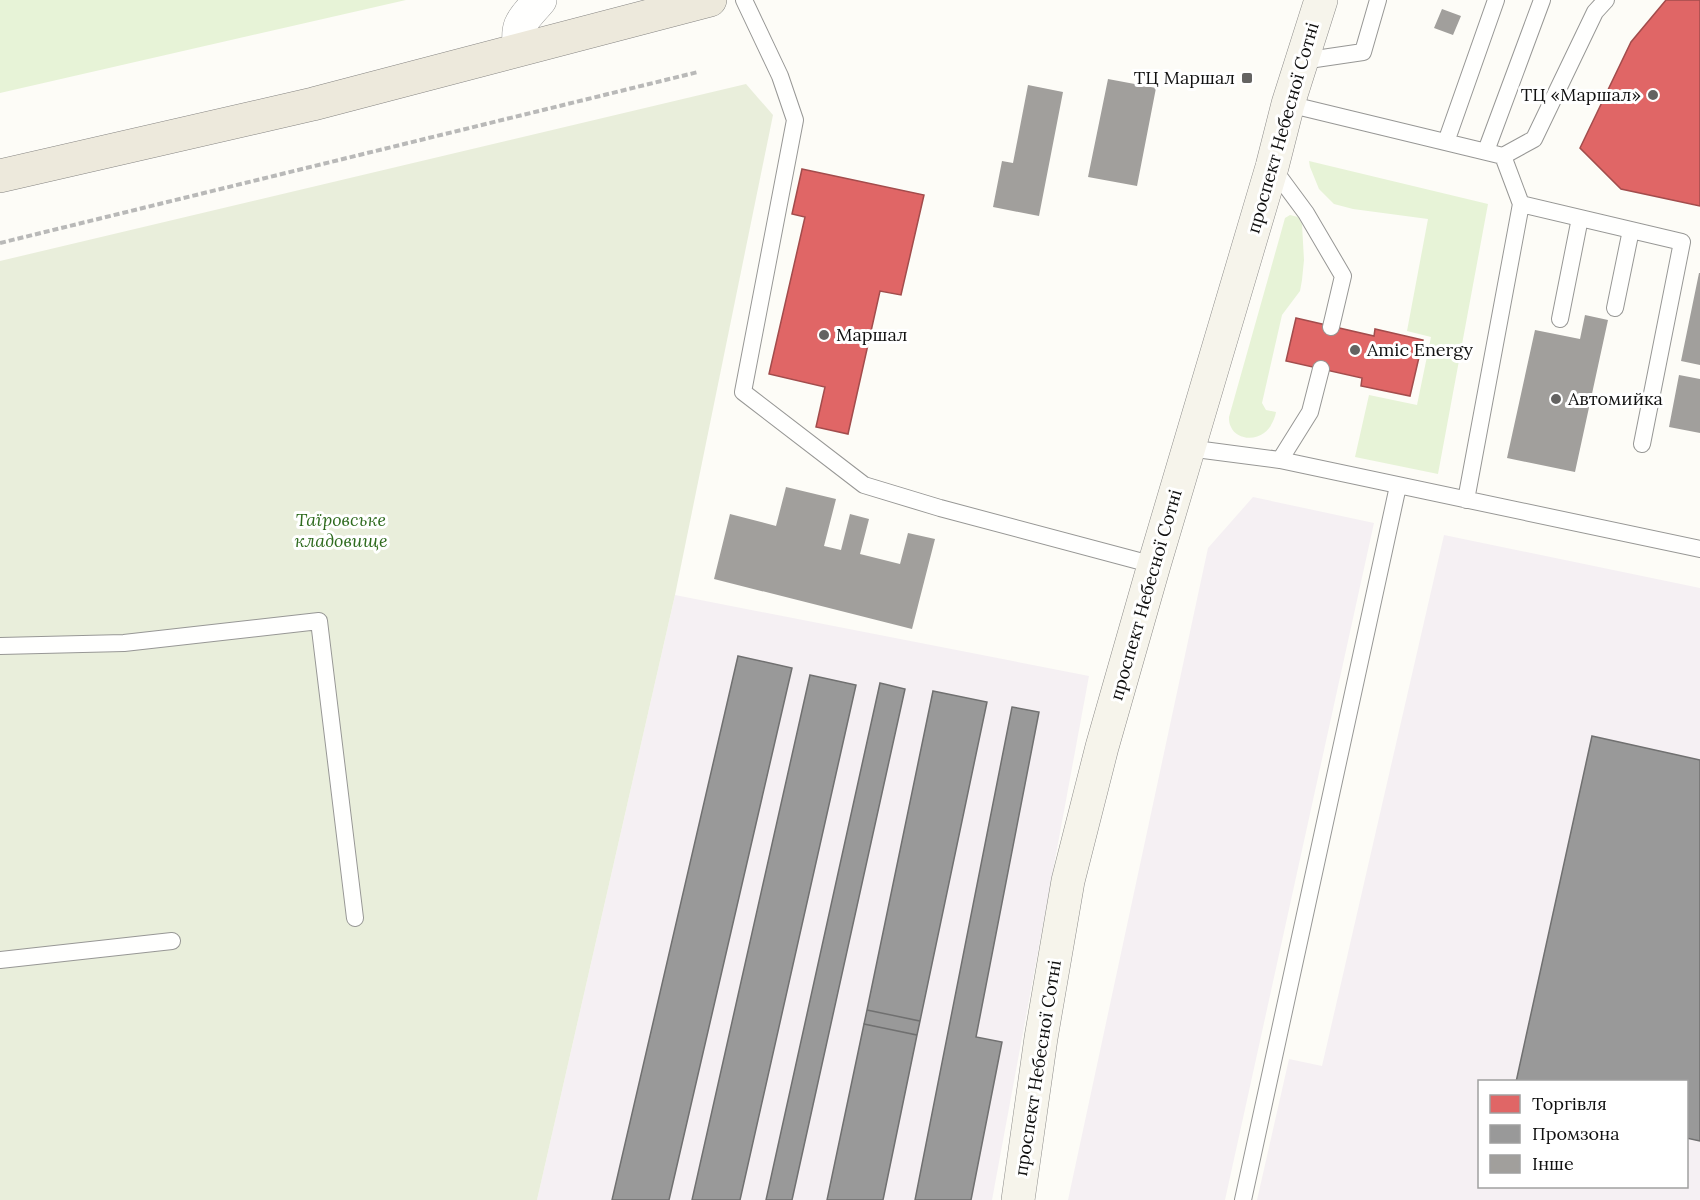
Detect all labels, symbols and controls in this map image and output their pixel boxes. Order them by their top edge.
street label: проспект Небесної Сотні [1241,20,1324,236]
place label: ТЦ Маршал [1134,66,1235,89]
marker: ТЦ Маршал [1240,71,1254,85]
place label: ТЦ «Маршал» [1521,83,1641,106]
marker: ТЦ «Маршал» [1646,88,1660,102]
place label: Маршал [836,323,907,346]
marker: Маршал [817,328,831,342]
place label: Amic Energy [1366,338,1474,361]
marker: Amic Energy [1348,343,1362,357]
place label: Автомийка [1567,387,1663,410]
marker: Автомийка [1549,392,1563,406]
street label: проспект Небесної Сотні [1104,487,1187,703]
park label: Таїровське кладовище [294,508,388,552]
street label: проспект Небесної Сотні [1009,958,1066,1178]
legend [1478,1080,1688,1188]
text: Торгівля [1532,1092,1607,1115]
text: Промзона [1532,1122,1620,1145]
text: Інше [1532,1152,1574,1175]

